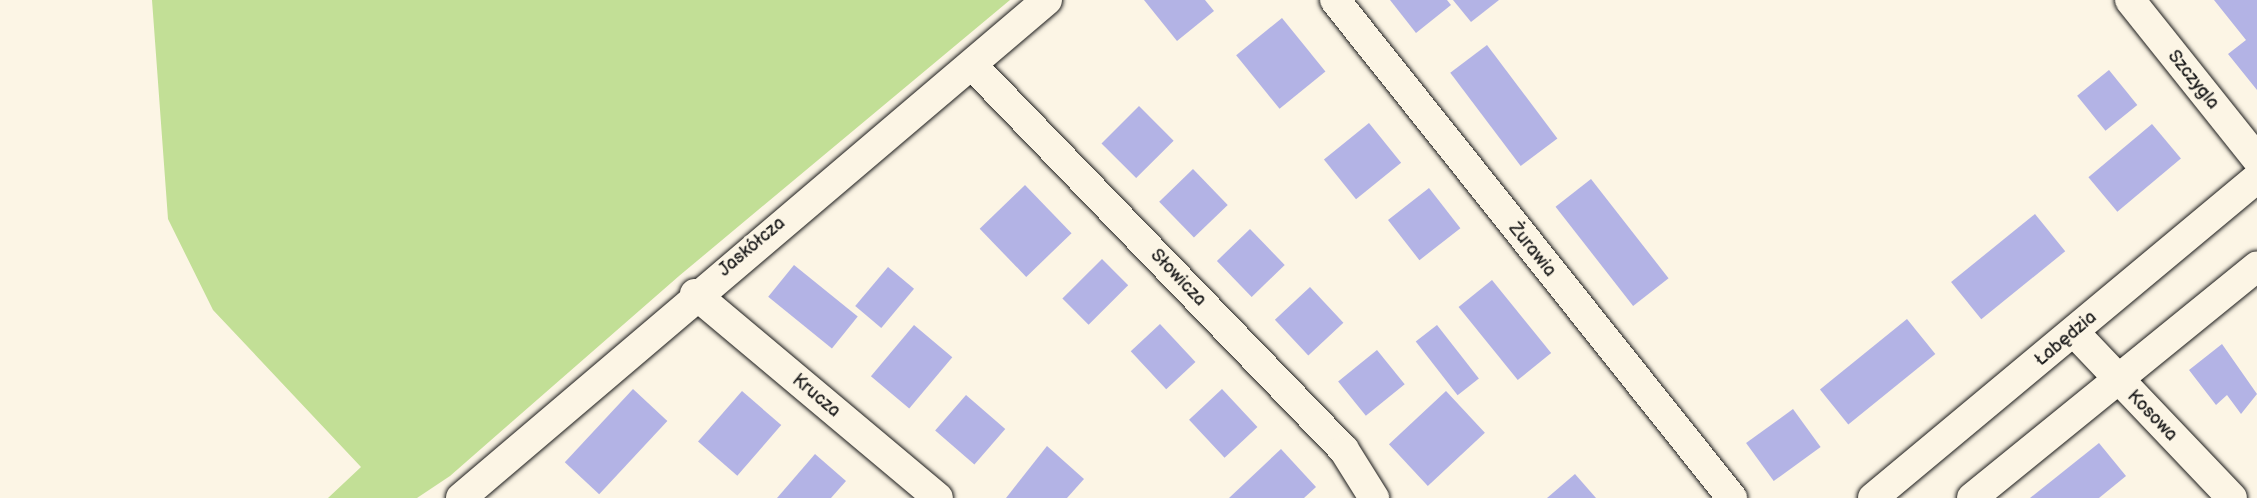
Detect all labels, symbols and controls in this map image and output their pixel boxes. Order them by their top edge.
street label: Szczygla [2163,46,2223,114]
street label: Jaskółcza [714,213,790,281]
street label: Żurawia [1504,219,1560,281]
street label: Słowicza [1146,245,1210,311]
street label: Łabędzia [2031,307,2101,371]
street label: Krucza [787,370,845,422]
street label: Kosowa [2122,386,2182,446]

